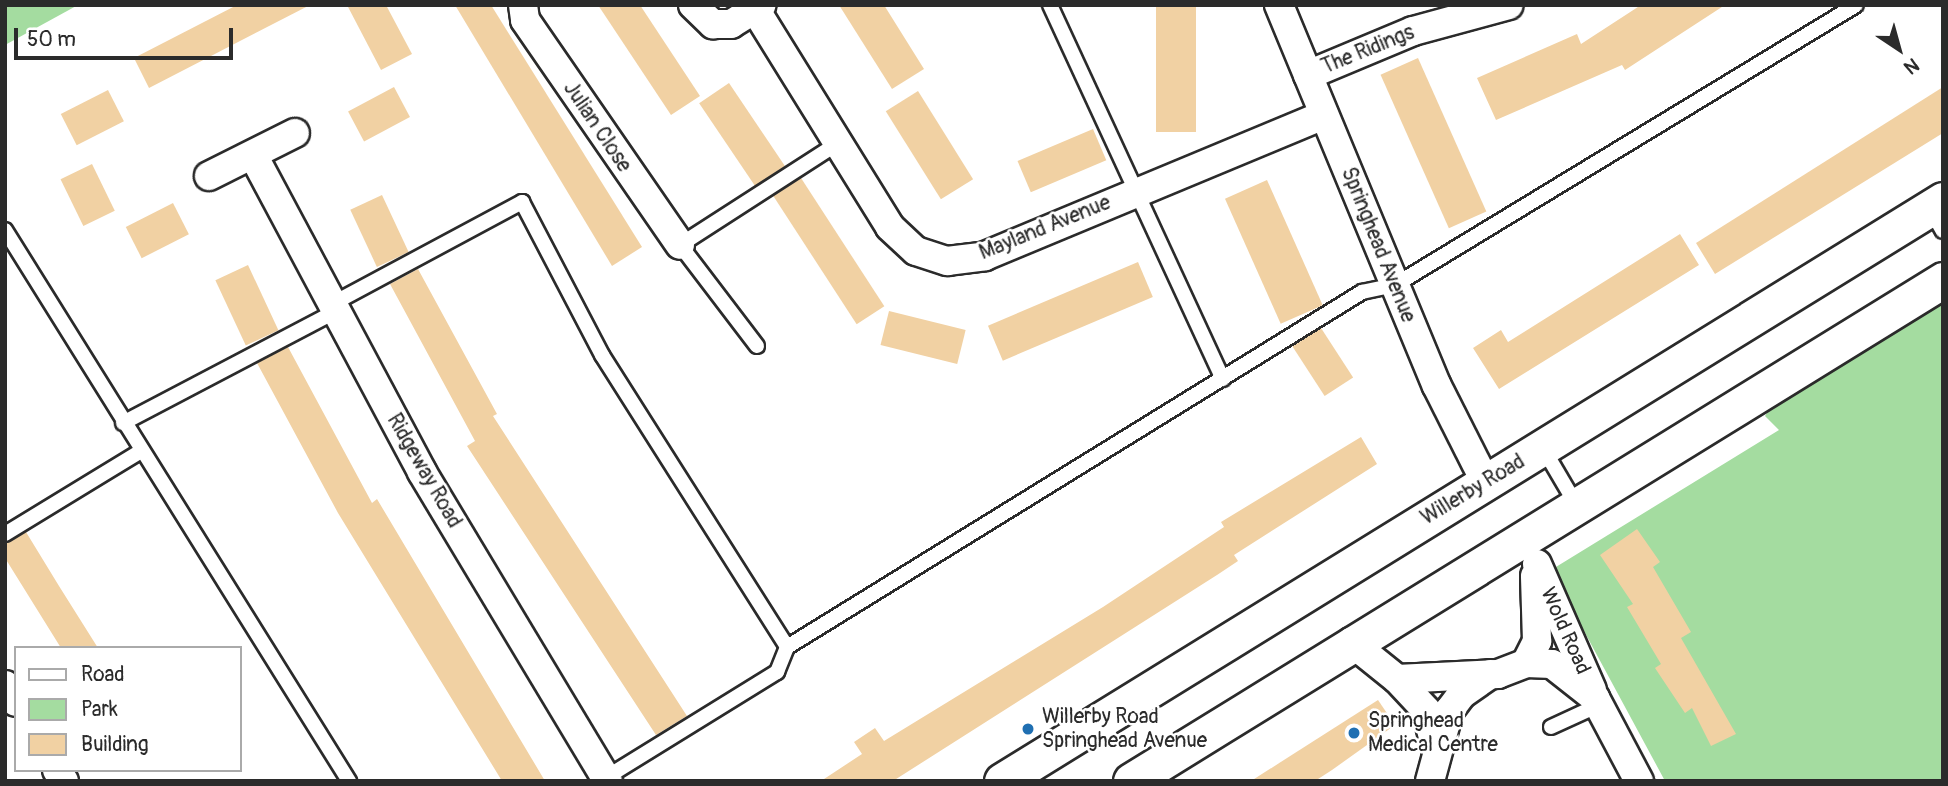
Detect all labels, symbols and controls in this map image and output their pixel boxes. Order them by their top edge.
scale bar [18,14,236,58]
north arrow [1864,14,1934,84]
street label: The Ridings [1318,20,1418,80]
text: 50 m [27,26,76,53]
text: N [1899,52,1924,79]
street label: Julian Close [558,77,636,177]
street label: Springhead Avenue [1335,164,1421,326]
street label: Mayland Avenue [976,190,1114,266]
street label: Ridgeway Road [381,409,467,533]
street label: Willerby Road [1416,449,1530,531]
street label: Wold Road [1535,584,1595,678]
legend [14,646,242,772]
text: Road [81,661,125,688]
text: Park [81,696,118,723]
place label: Willerby Road Springhead Avenue [1042,704,1207,754]
place label: Springhead Medical Centre [1368,708,1498,758]
marker: Willerby Road Springhead Avenue [1020,721,1036,737]
marker: Springhead Medical Centre [1346,725,1362,741]
text: Building [81,731,148,758]

